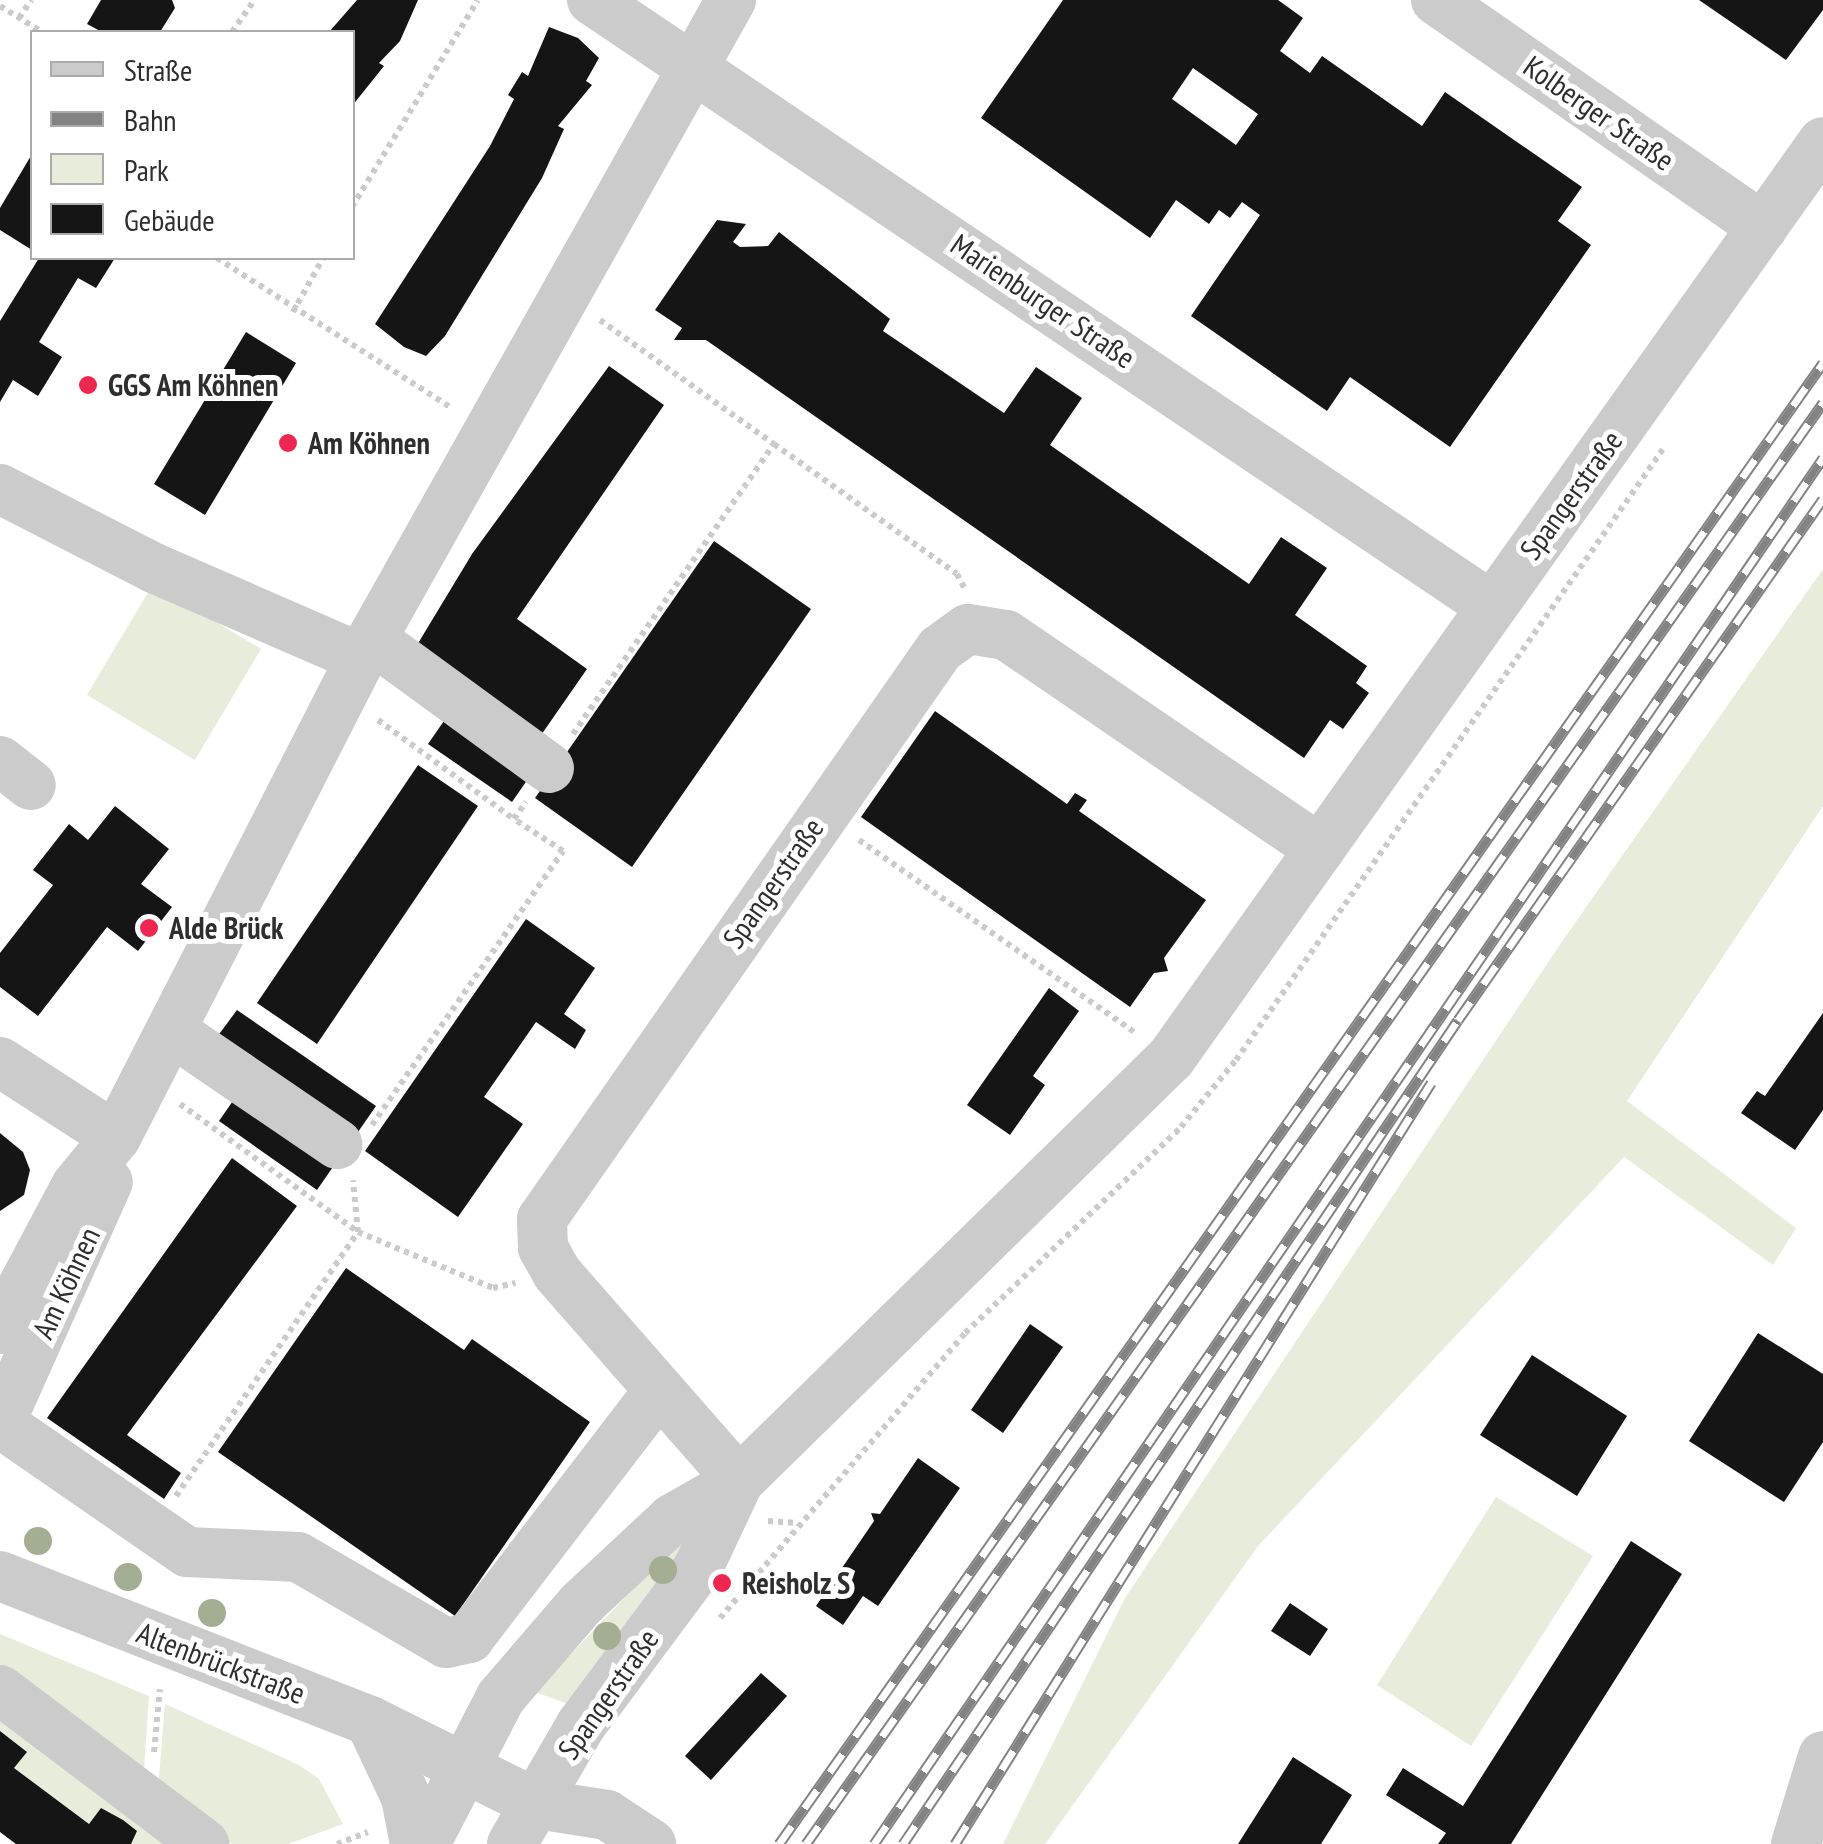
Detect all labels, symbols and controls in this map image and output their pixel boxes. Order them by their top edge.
legend [30,30,355,260]
street label: Kolberger Straße [1517,48,1681,178]
text: Straße [124,50,192,89]
text: Bahn [124,100,177,139]
text: Park [124,150,169,189]
text: Gebäude [124,200,215,239]
street label: Marienburger Straße [944,226,1142,376]
place label: GGS Am Köhnen [108,367,279,403]
marker: GGS Am Köhnen [77,374,99,396]
street label: Spangerstraße [1512,424,1630,566]
place label: Am Köhnen [308,425,430,461]
marker: Am Köhnen [277,432,299,454]
street label: Spangerstraße [715,811,831,955]
place label: Alde Brück [169,910,283,946]
marker: Alde Brück [138,917,160,939]
street label: Am Köhnen [25,1222,107,1344]
place label: Reisholz S [742,1565,851,1601]
marker: Reisholz S [711,1572,733,1594]
street label: Altenbrückstraße [132,1614,310,1712]
street label: Spangerstraße [550,1622,666,1766]

